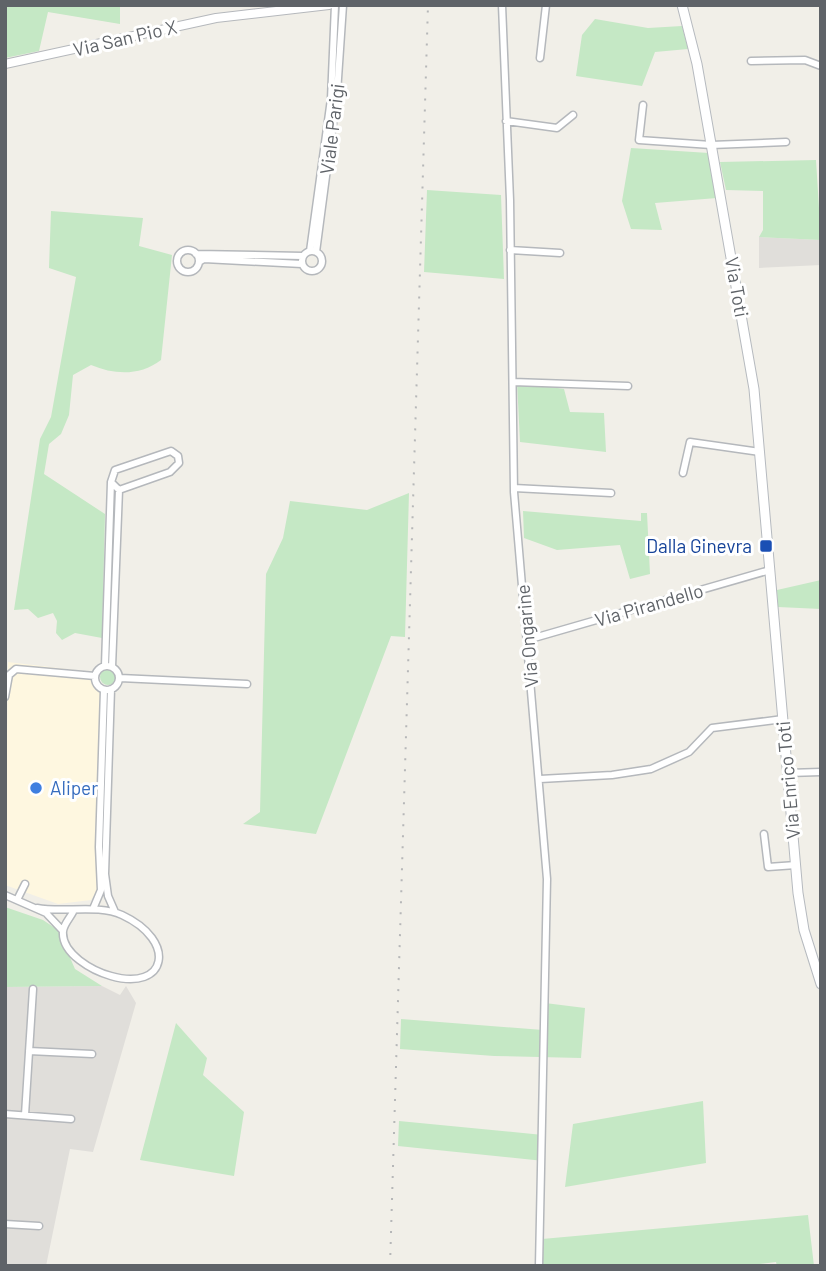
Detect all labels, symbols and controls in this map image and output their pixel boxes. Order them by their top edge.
street label: Via San Pio X [71,14,179,61]
street label: Viale Parigi [315,82,349,176]
street label: Via Toti [721,255,754,319]
place label: Dalla Ginevra [646,534,752,557]
marker: Dalla Ginevra [758,538,774,554]
street label: Via Pirandello [592,578,706,631]
street label: Via Ongarine [511,583,542,689]
street label: Via Enrico Toti [771,720,804,840]
place label: Aliper [50,776,98,799]
marker: Aliper [28,780,44,796]

